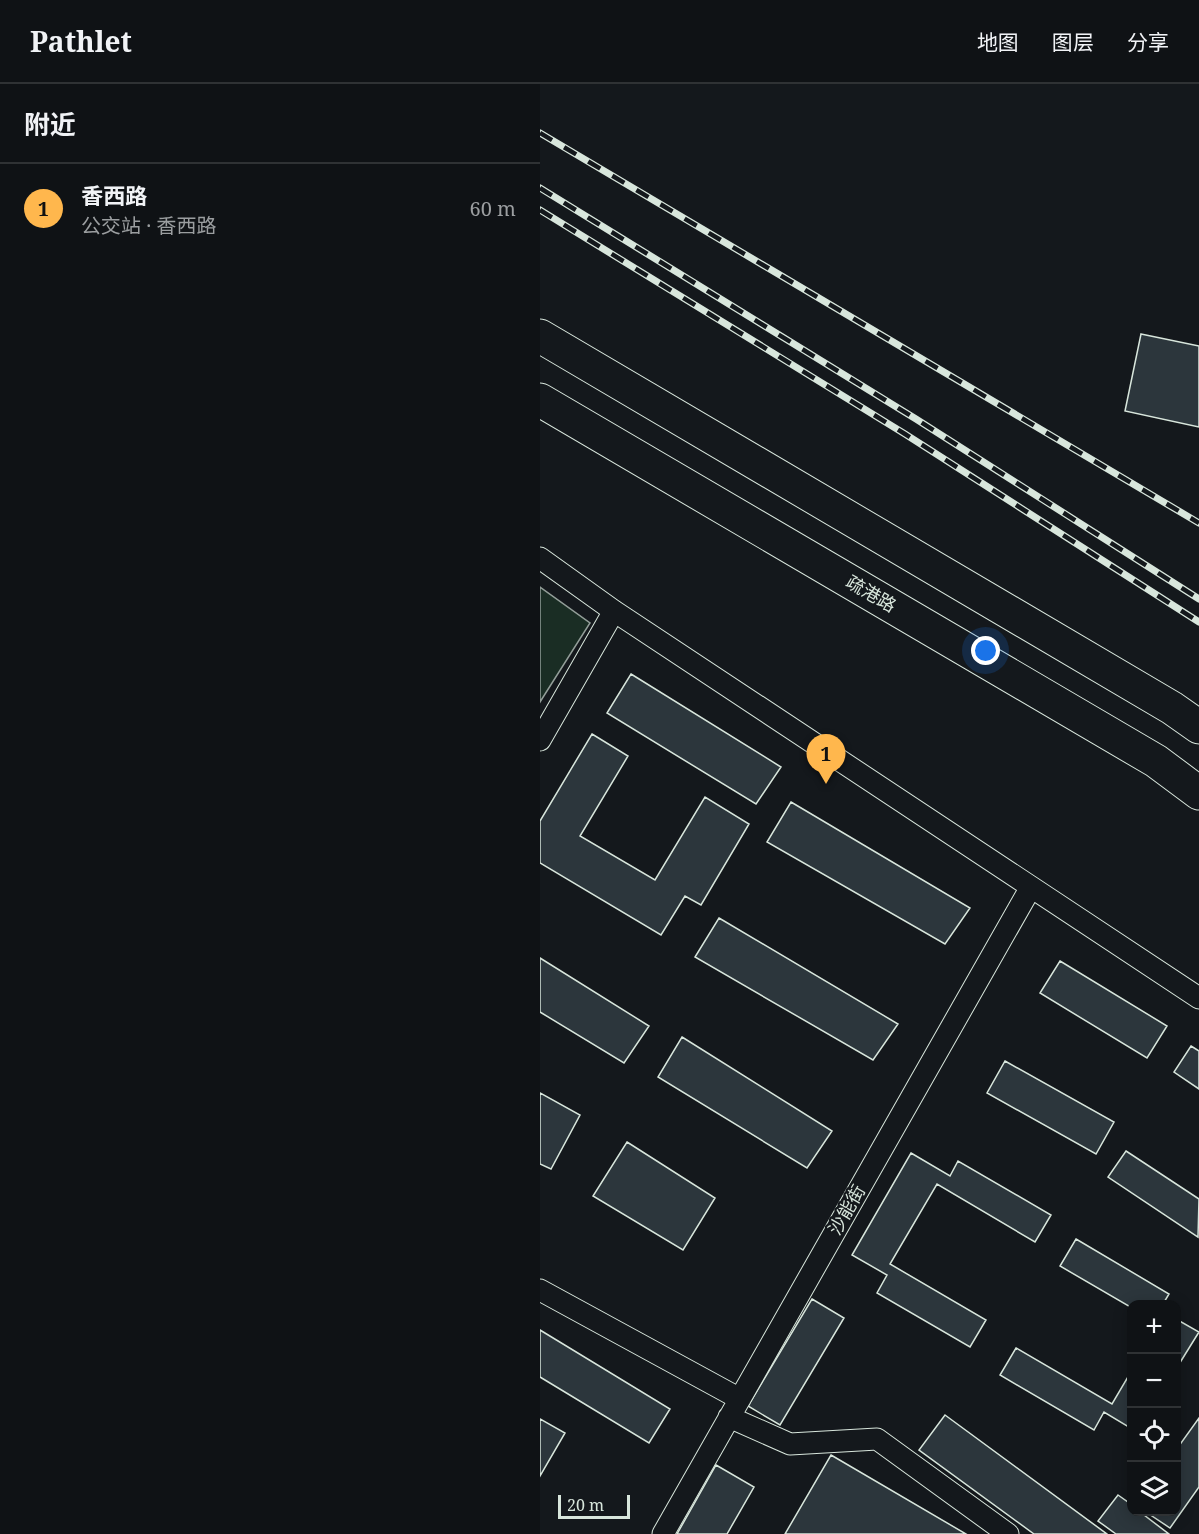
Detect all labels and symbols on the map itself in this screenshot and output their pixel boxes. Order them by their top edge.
street label: 疏港路 [842,569,901,617]
your location [971,636,1000,665]
pin: 1 [806,734,846,784]
street label: 沙能街 [822,1180,870,1239]
scale bar [558,1492,630,1520]

